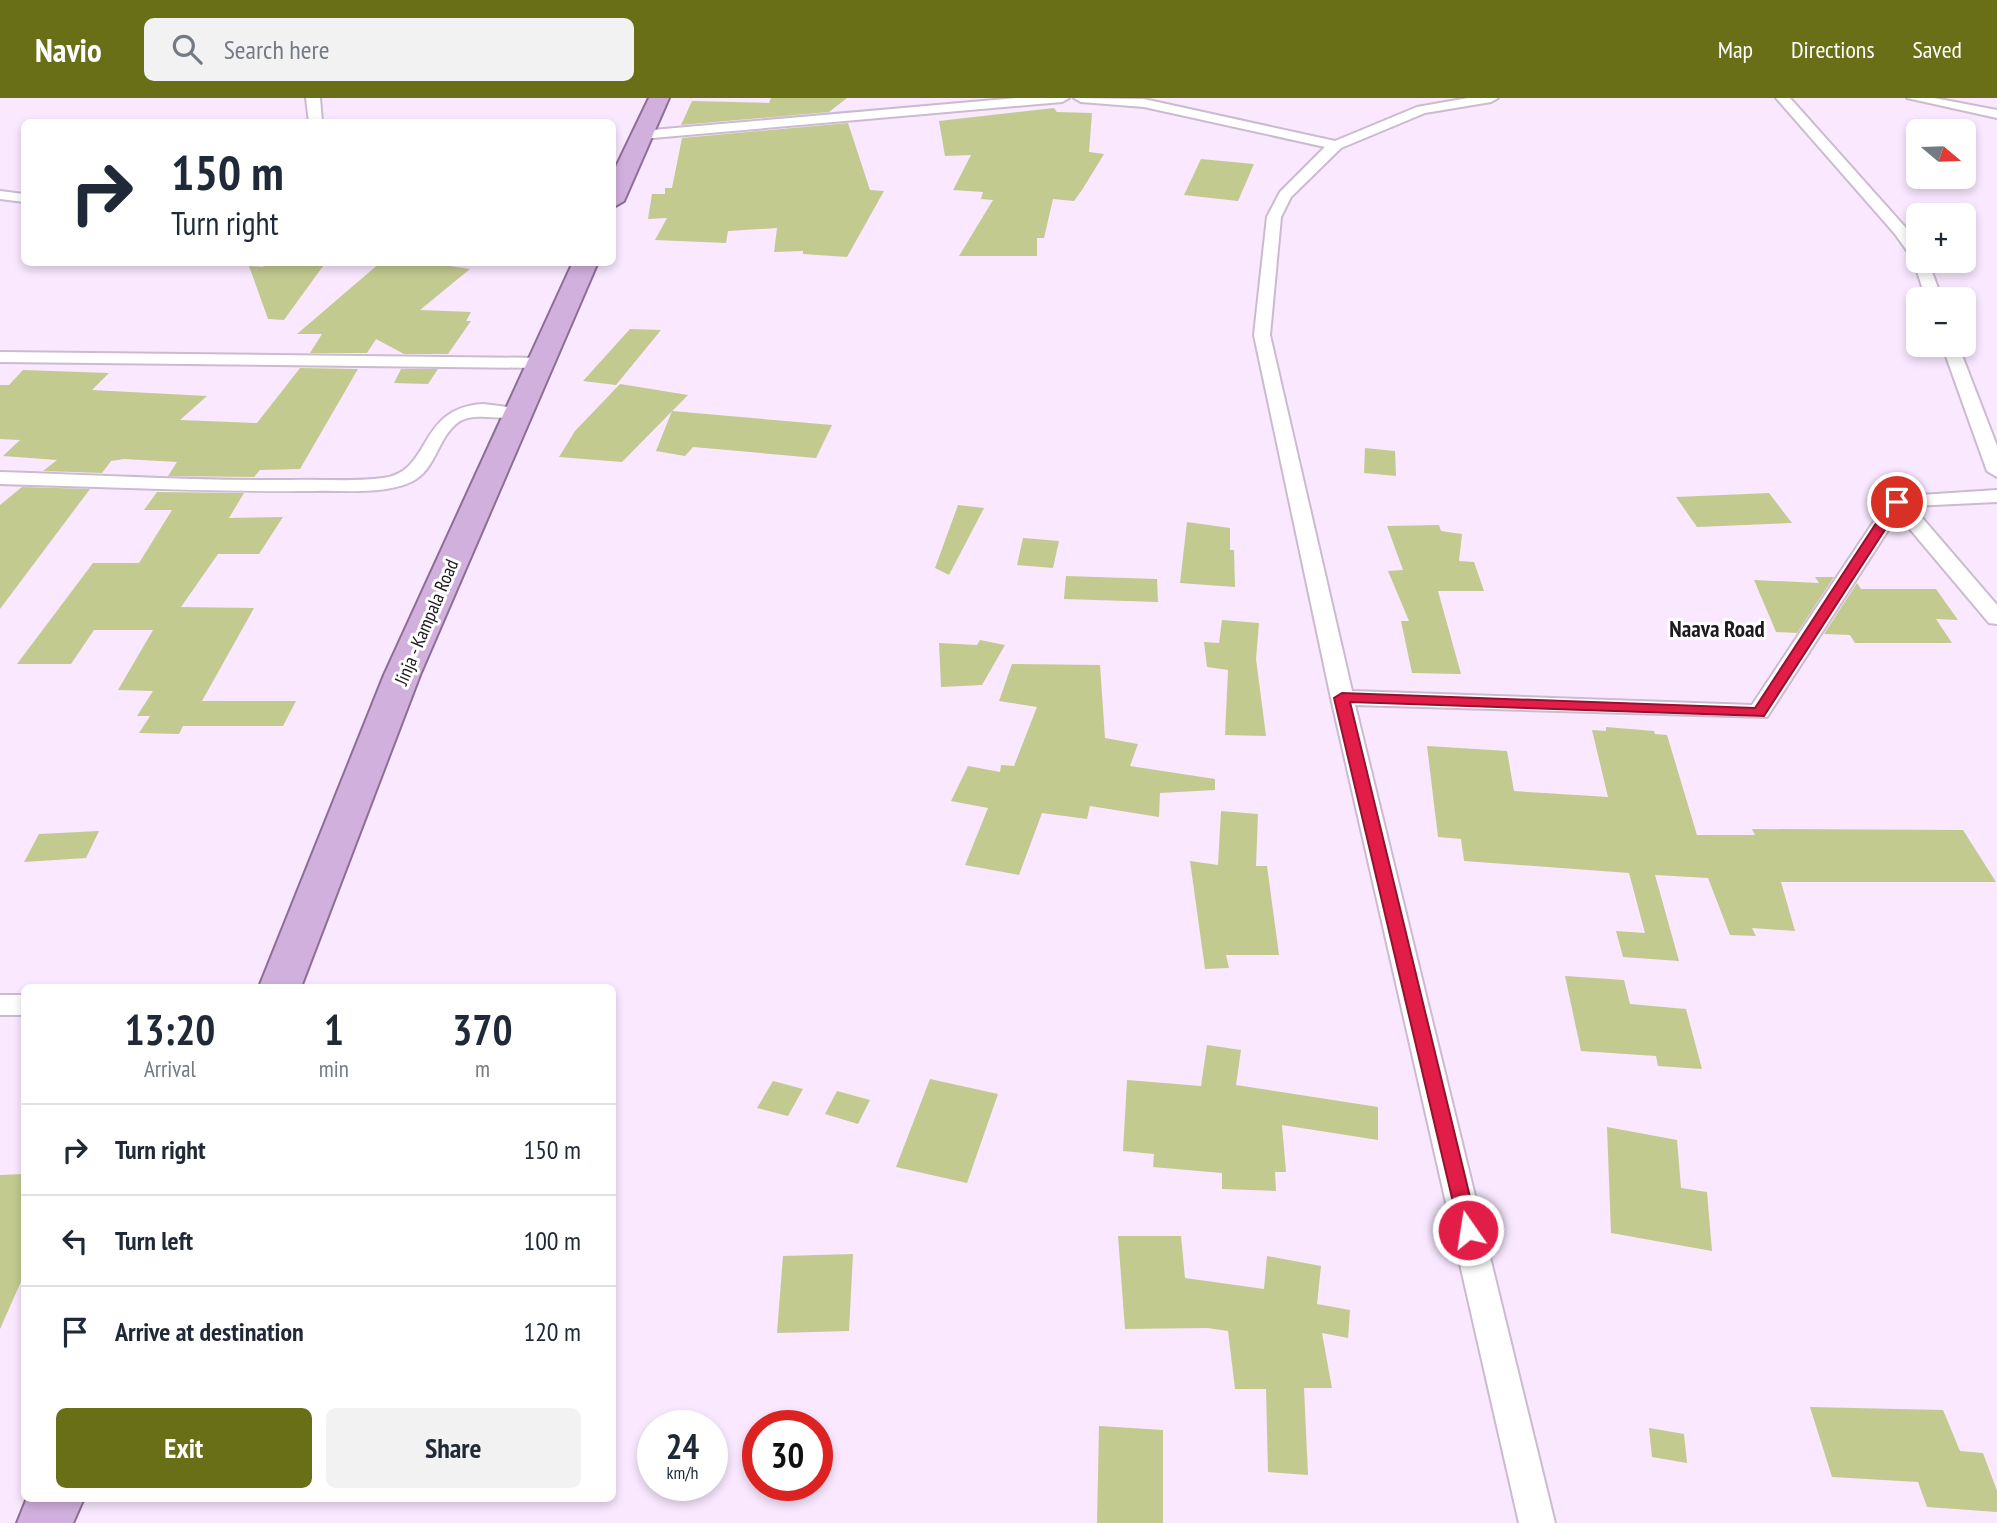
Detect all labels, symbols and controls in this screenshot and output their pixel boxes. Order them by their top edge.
search box [144,18,634,81]
text: Navio [35,28,102,71]
icon: search [168,30,206,68]
text: Search here [224,33,329,66]
text: Map [1718,34,1753,65]
text: Directions [1791,34,1875,65]
text: Saved [1913,34,1962,65]
north arrow [1906,119,1976,189]
map controls [1906,119,1976,357]
text: 150 m [171,140,284,204]
icon: right [56,147,147,238]
text: Turn right [171,202,279,244]
button: + [1906,203,1976,273]
button: − [1906,287,1976,357]
pin [1867,472,1927,532]
icon: arrive [1878,483,1916,521]
street label: Jinja - Kampala Road [388,556,463,689]
district label: Naava Road [1669,614,1765,643]
text: 13:20 [124,1002,215,1057]
text: 1 [324,1002,344,1057]
text: 370 [452,1002,513,1057]
text: Arrival [144,1054,196,1083]
text: min [319,1054,349,1083]
text: m [475,1054,490,1083]
icon: right [56,1131,94,1169]
text: Turn right [115,1133,206,1166]
text: 150 m [523,1133,581,1166]
position arrow [1431,1193,1505,1267]
icon: left [56,1222,94,1260]
text: Turn left [115,1224,193,1257]
text: 100 m [523,1224,581,1257]
icon: arrive [56,1313,94,1351]
text: Arrive at destination [115,1315,304,1348]
text: 120 m [523,1315,581,1348]
button: Exit [56,1408,312,1488]
button: Share [326,1408,581,1488]
speed limit sign: 30 [742,1410,833,1501]
text: 24 [666,1423,699,1469]
text: km/h [667,1461,698,1484]

